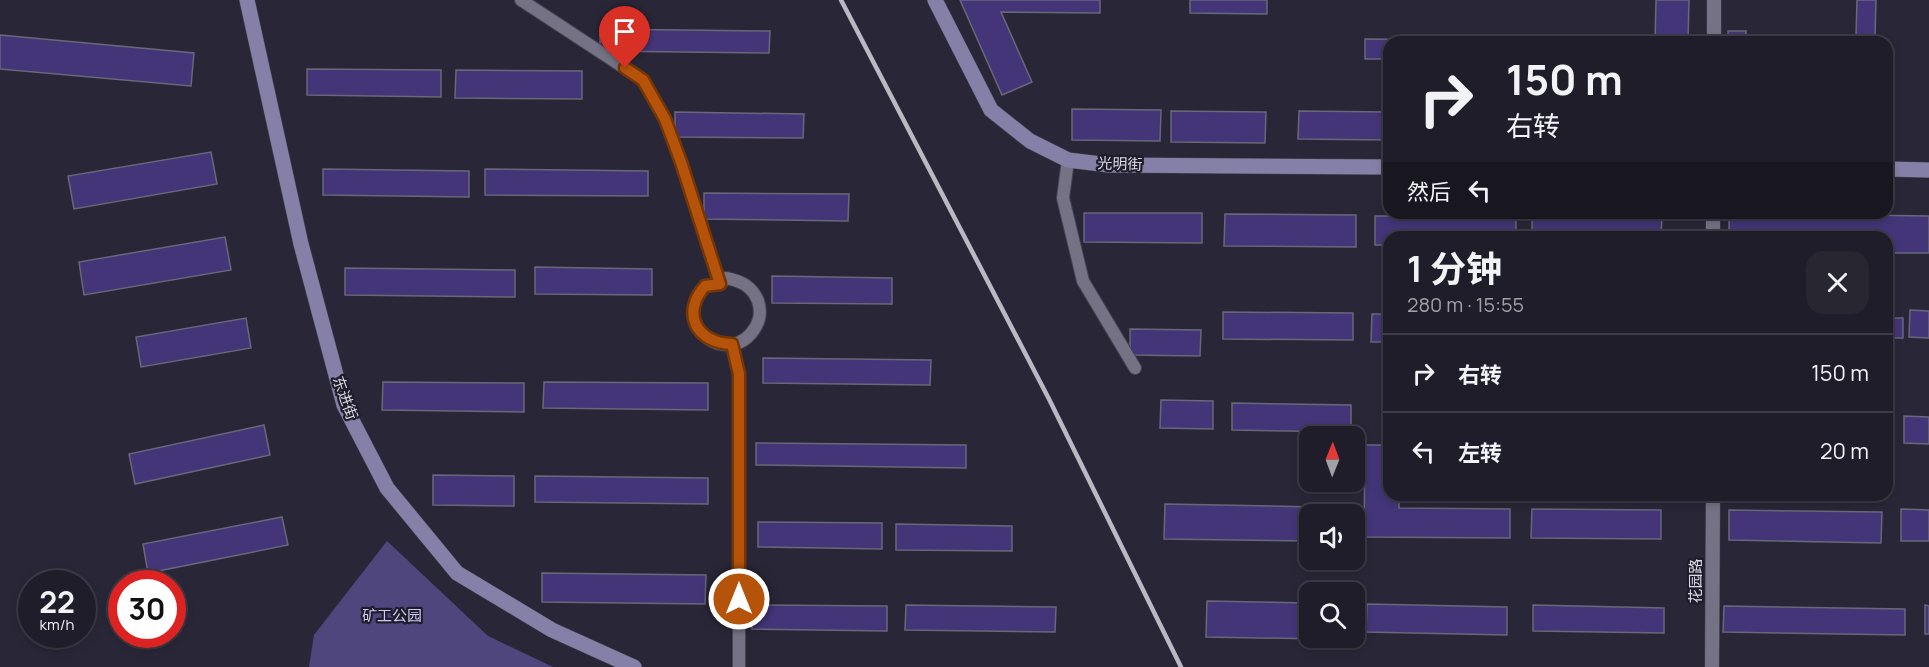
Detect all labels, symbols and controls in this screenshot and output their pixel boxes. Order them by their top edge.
pin [599,6,650,68]
icon: arrive [608,15,641,48]
text: 150 m [1506,50,1623,108]
icon: right [1407,60,1485,138]
text: 右转 [1506,107,1560,144]
street label: 光明街 [1097,152,1143,175]
icon: left [1463,174,1496,207]
text: 然后 [1407,177,1451,207]
text: 1 分钟 [1407,244,1502,293]
button: close [1806,251,1869,314]
text: 280 m · 15:55 [1407,291,1524,318]
icon: right [1407,357,1440,390]
text: 150 m [1811,358,1869,388]
text: 右转 [1458,360,1502,390]
street label: 东进街 [328,373,363,423]
north arrow [1299,426,1365,492]
map controls [1299,426,1365,648]
icon: left [1407,435,1440,468]
text: 20 m [1820,436,1869,466]
text: 左转 [1458,438,1502,468]
button: sound [1299,504,1365,570]
street label: 花园路 [1685,558,1706,604]
position arrow [707,567,771,631]
speed limit sign: 30 [108,570,186,648]
text: 22 [39,581,75,622]
button: search [1299,582,1365,648]
park label: 矿工公园 [362,605,422,626]
text: km/h [40,614,74,635]

